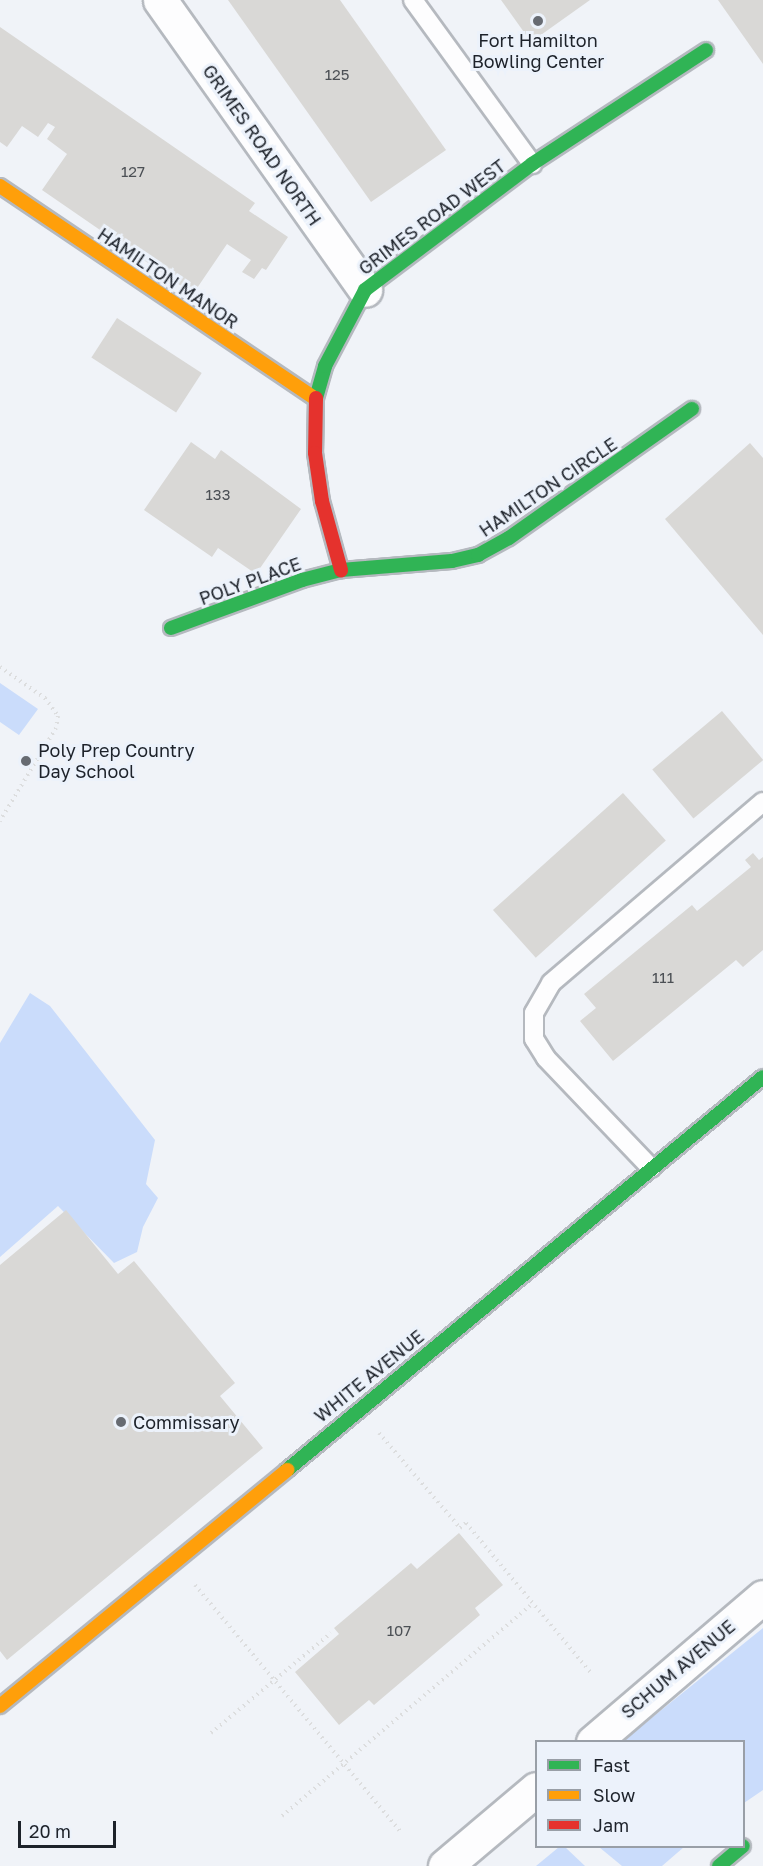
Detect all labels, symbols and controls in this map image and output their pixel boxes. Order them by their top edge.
marker: Fort Hamilton Bowling Center [531,14,545,28]
place label: Fort Hamilton Bowling Center [472,30,604,72]
street label: GRIMES ROAD NORTH [198,60,326,230]
house number: 125 [325,66,349,84]
street label: GRIMES ROAD WEST [354,155,510,279]
house number: 127 [121,163,145,181]
street label: HAMILTON MANOR [94,223,242,333]
street label: HAMILTON CIRCLE [475,433,621,541]
house number: 133 [206,486,230,504]
street label: POLY PLACE [196,553,304,609]
place label: Poly Prep Country Day School [38,740,195,783]
marker: Poly Prep Country Day School [19,754,33,768]
house number: 111 [652,969,674,987]
street label: WHITE AVENUE [310,1325,428,1427]
place label: Commissary [133,1411,240,1433]
marker: Commissary [114,1415,128,1429]
street label: SCHUM AVENUE [617,1615,739,1723]
house number: 107 [387,1622,411,1640]
legend [535,1740,745,1848]
text: Fast [593,1754,630,1776]
text: Slow [593,1784,635,1806]
scale bar [21,1809,118,1847]
text: Jam [593,1814,629,1836]
text: 20 m [29,1820,71,1842]

